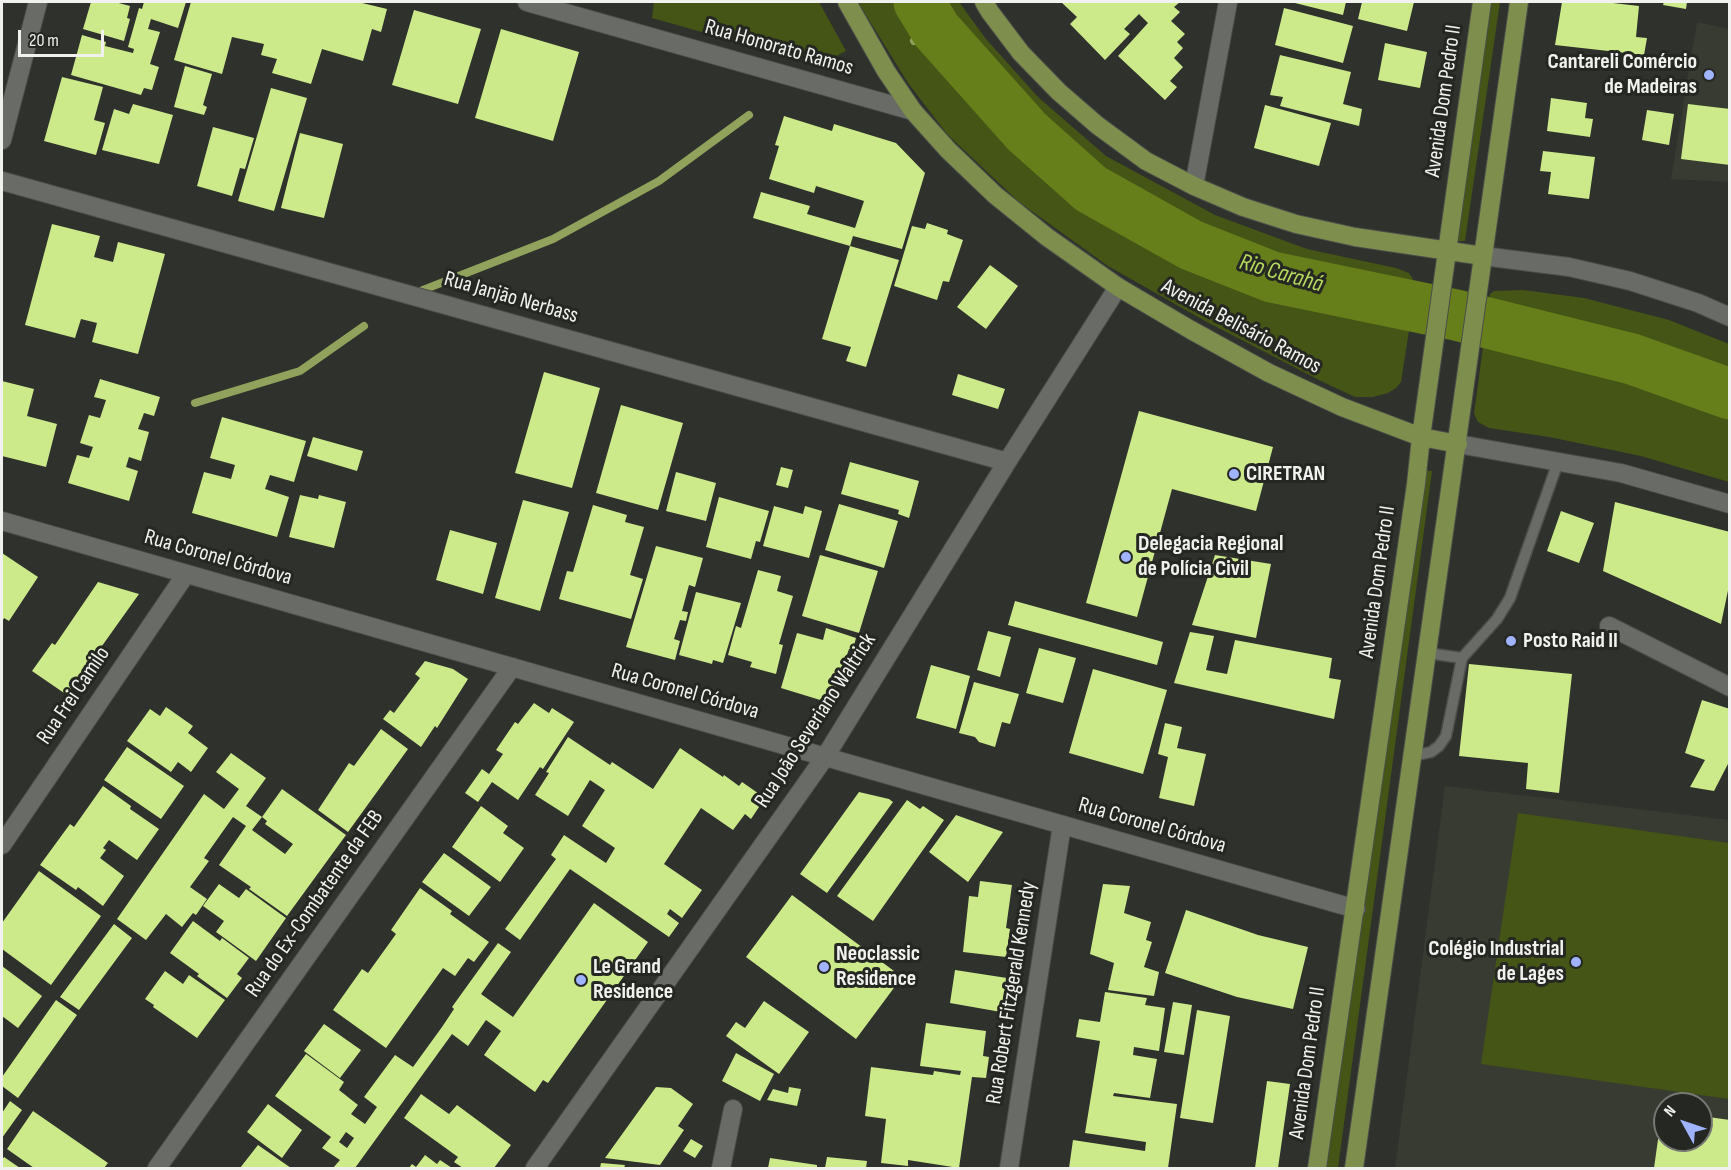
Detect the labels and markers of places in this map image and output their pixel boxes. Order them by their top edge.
place label: Cantareli Comércio de Madeiras [1548,49,1697,100]
marker: Cantareli Comércio de Madeiras [1702,68,1716,82]
place label: CIRETRAN [1246,461,1325,487]
marker: CIRETRAN [1227,467,1241,481]
place label: Delegacia Regional de Polícia Civil [1138,531,1283,582]
marker: Delegacia Regional de Polícia Civil [1119,550,1133,564]
place label: Posto Raid II [1523,628,1618,654]
marker: Posto Raid II [1504,634,1518,648]
place label: Colégio Industrial de Lages [1428,936,1564,987]
place label: Neoclassic Residence [836,941,920,992]
place label: Le Grand Residence [593,954,673,1005]
marker: Colégio Industrial de Lages [1569,955,1583,969]
marker: Neoclassic Residence [817,960,831,974]
marker: Le Grand Residence [574,973,588,987]

